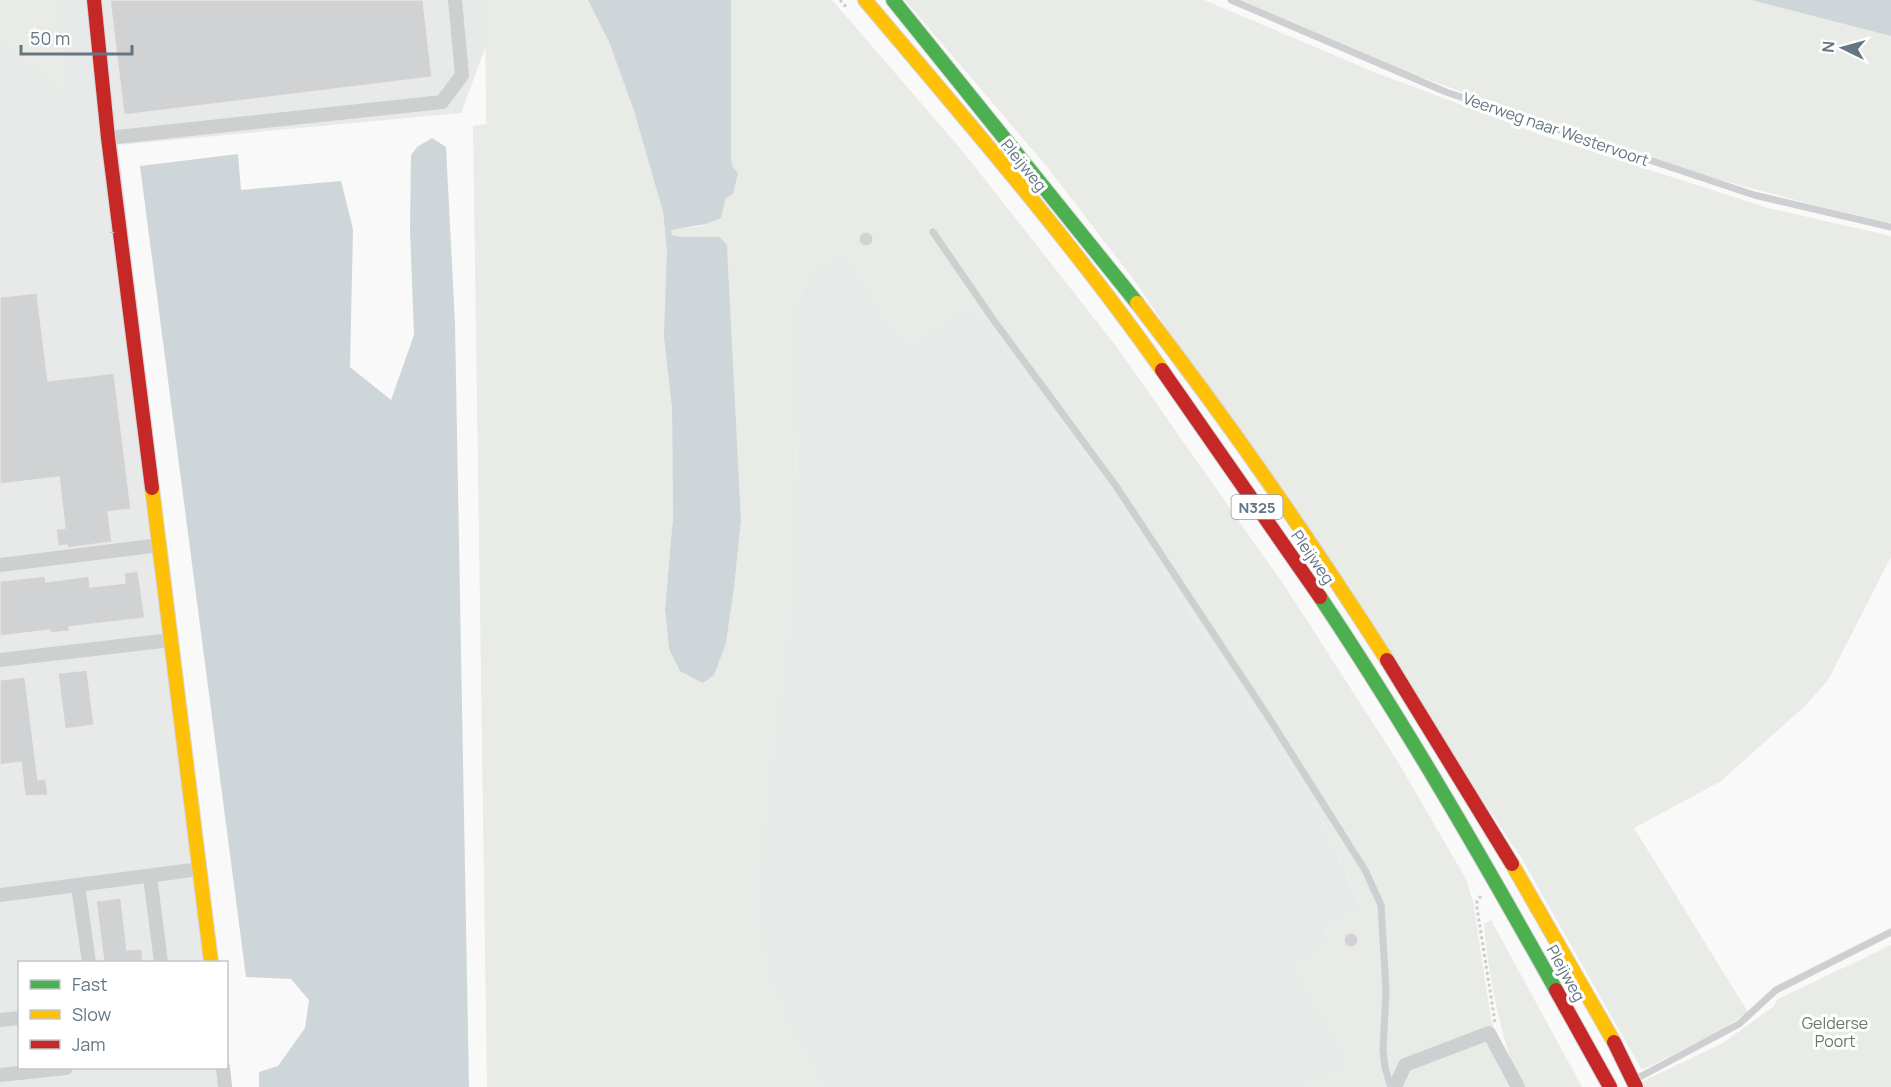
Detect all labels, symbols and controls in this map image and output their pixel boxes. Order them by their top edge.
scale bar [21,18,132,56]
north arrow [1813,18,1873,78]
text: 50 m [30,26,70,50]
text: N [1817,40,1840,53]
street label: Veerweg naar Westervoort [1460,87,1652,171]
street label: Pleijweg [996,134,1052,196]
road number: N325 [1232,495,1282,519]
street label: Pleijweg [1286,526,1340,588]
street label: Pleijweg [1542,941,1590,1005]
legend [18,961,228,1069]
text: Fast [72,972,107,996]
text: Slow [72,1002,112,1026]
park label: Gelderse Poort [1802,1012,1868,1052]
text: Jam [72,1032,106,1056]

